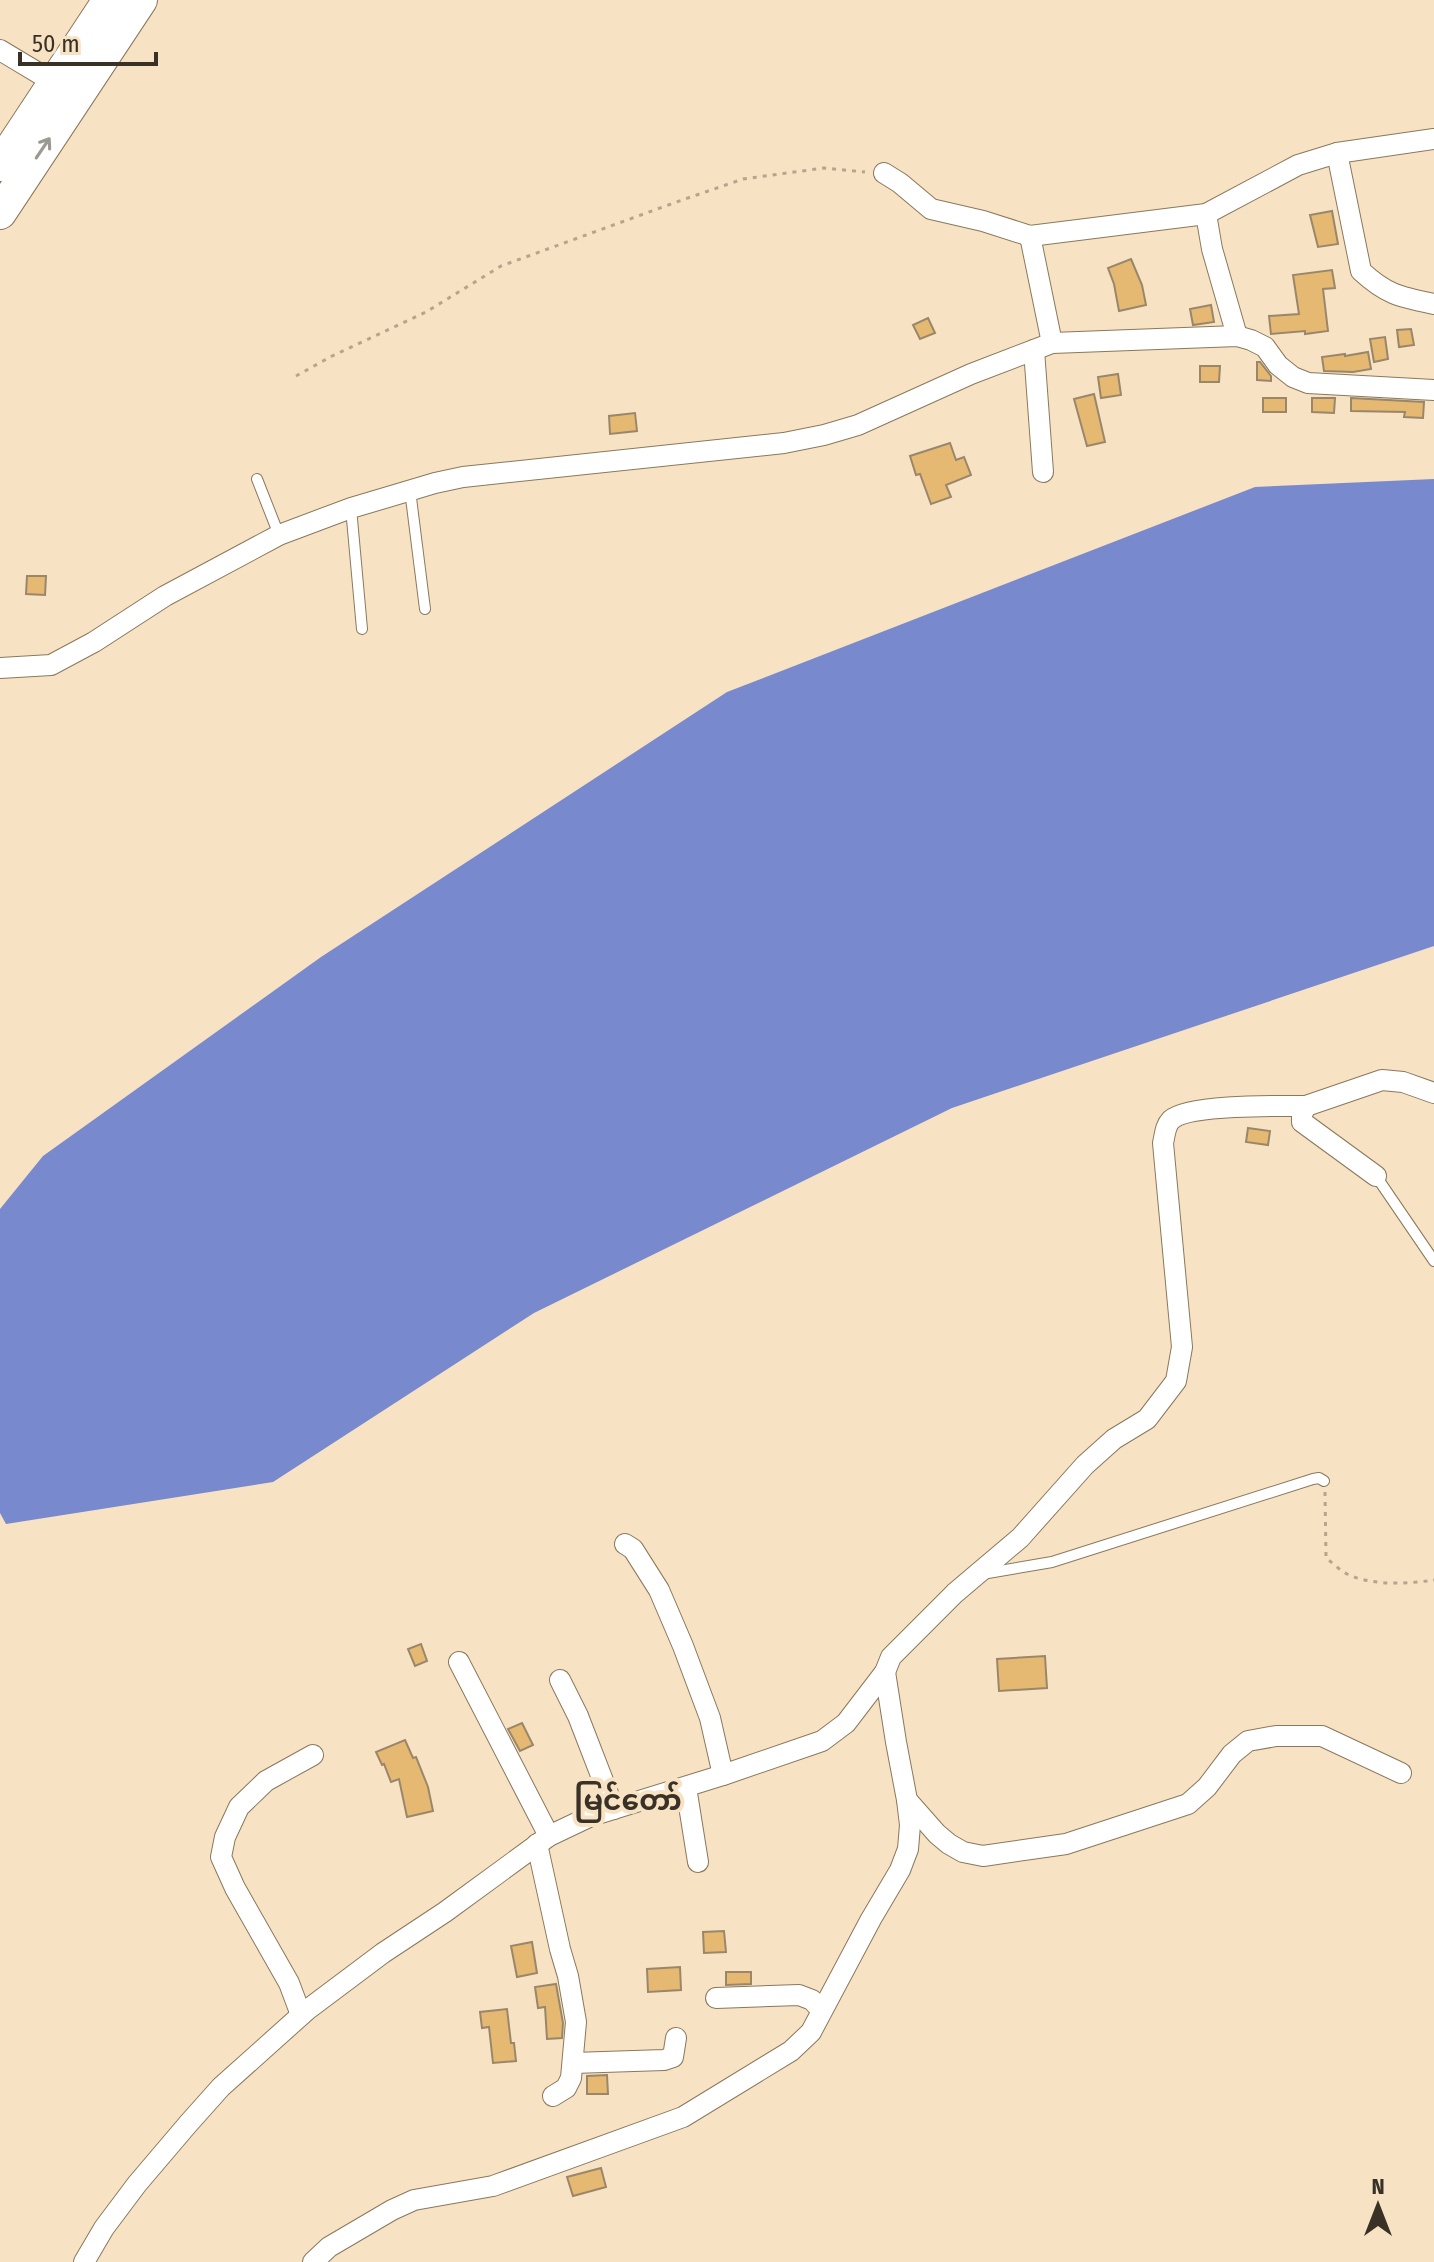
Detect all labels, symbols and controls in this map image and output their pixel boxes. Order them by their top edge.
scale bar [20,16,156,66]
text: 50 m [32,30,80,58]
one-way arrow [35,138,51,160]
district label: မြင်တော် [574,1781,682,1823]
north arrow [1338,2166,1418,2246]
text: N [1371,2173,1385,2200]

